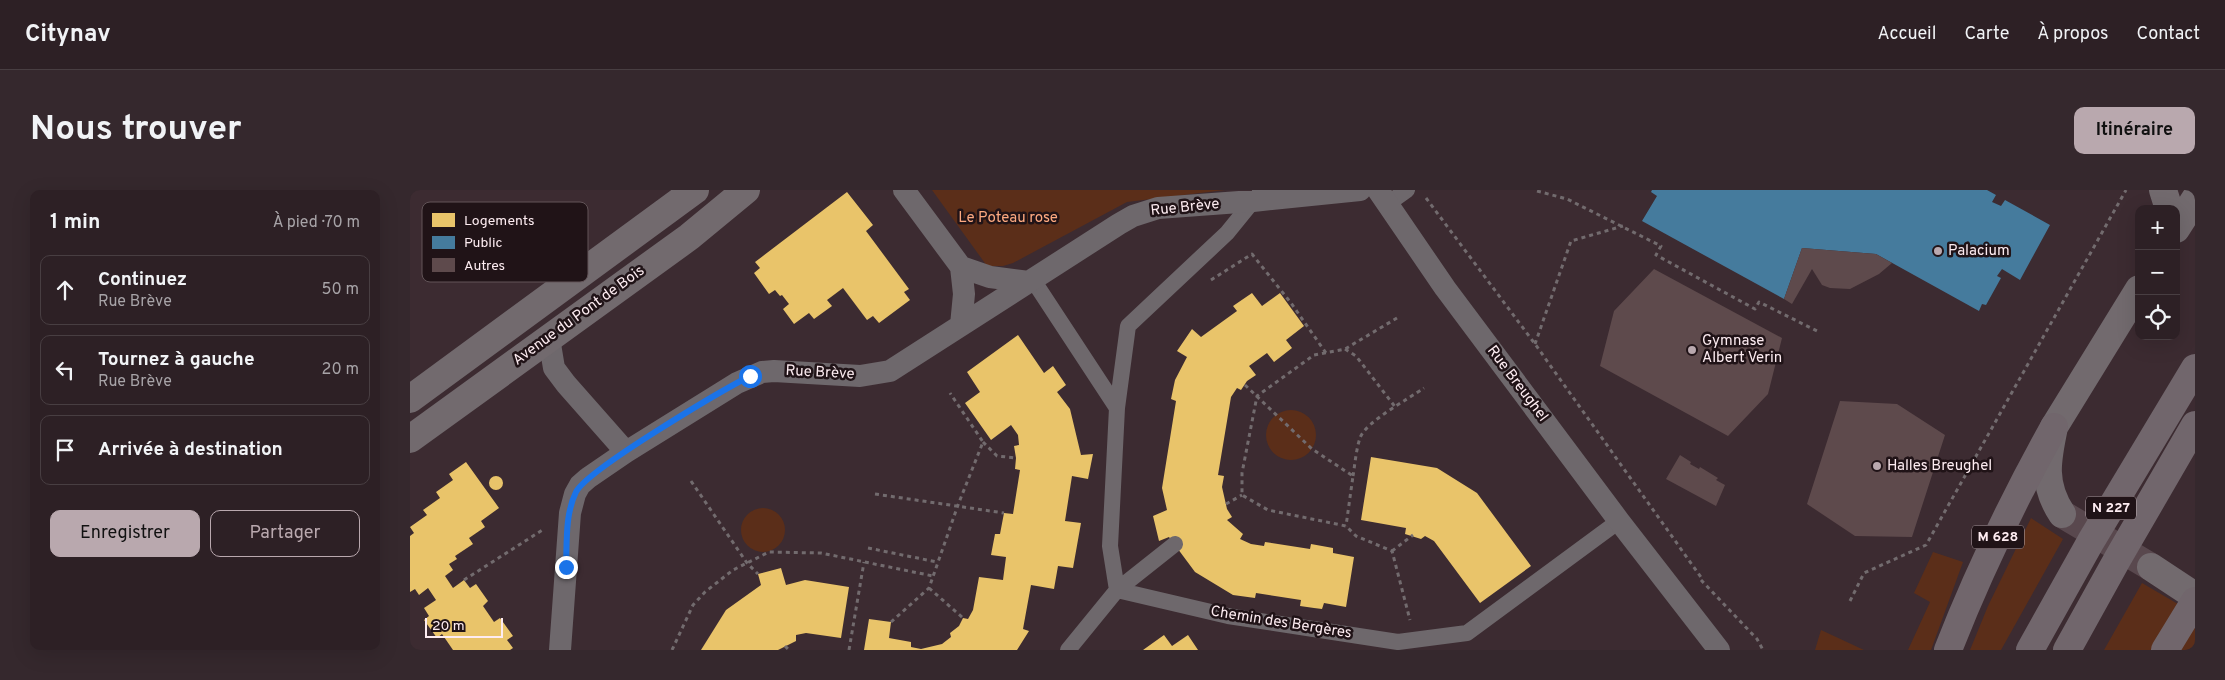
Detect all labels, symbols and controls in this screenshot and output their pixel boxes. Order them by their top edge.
text: Citynav [25,20,111,50]
text: Accueil [1877,23,1936,46]
text: Carte [1964,23,2009,46]
text: À propos [2037,23,2108,46]
text: Contact [2136,23,2200,46]
button: Itinéraire [2074,107,2195,154]
text: Nous trouver [30,108,242,152]
street label: Rue Brève [1150,195,1220,221]
legend [422,202,588,282]
map controls [2135,205,2180,340]
button: + [2135,205,2180,250]
text: 1 min [50,209,100,236]
park label: Le Poteau rose [958,209,1058,228]
text: À pied · 70 m [273,213,360,233]
text: Logements [464,213,535,230]
text: Public [464,235,503,252]
place label: Palacium [1948,242,2010,261]
marker: Palacium [1932,245,1944,257]
button: − [2135,250,2180,295]
text: Autres [464,258,505,275]
street label: Avenue du Pont de Bois [509,262,649,370]
text: Continuez [98,268,187,292]
icon: ahead [51,276,79,304]
text: 50 m [322,280,359,300]
text: Rue Brève [98,292,172,312]
button: locate [2135,295,2180,340]
place label: Gymnase Albert Verin [1702,332,1782,368]
street label: Rue Breughel [1482,342,1552,426]
marker: Gymnase Albert Verin [1686,344,1698,356]
text: Tournez à gauche [98,348,255,372]
icon: left [51,356,79,384]
text: 20 m [322,360,359,380]
street label: Rue Brève [785,362,855,384]
route start [739,365,762,388]
text: Rue Brève [98,372,172,392]
icon: arrive [51,436,79,464]
text: Arrivée à destination [98,438,283,462]
place label: Halles Breughel [1887,457,1992,476]
marker: Halles Breughel [1871,460,1883,472]
road number: N 227 [2086,496,2136,520]
button: Enregistrer [50,510,200,557]
button: Partager [210,510,360,557]
road number: M 628 [1972,526,2024,548]
route end [555,556,578,579]
street label: Chemin des Bergères [1209,602,1353,644]
scale bar [425,615,502,638]
text: 20 m [432,618,465,635]

